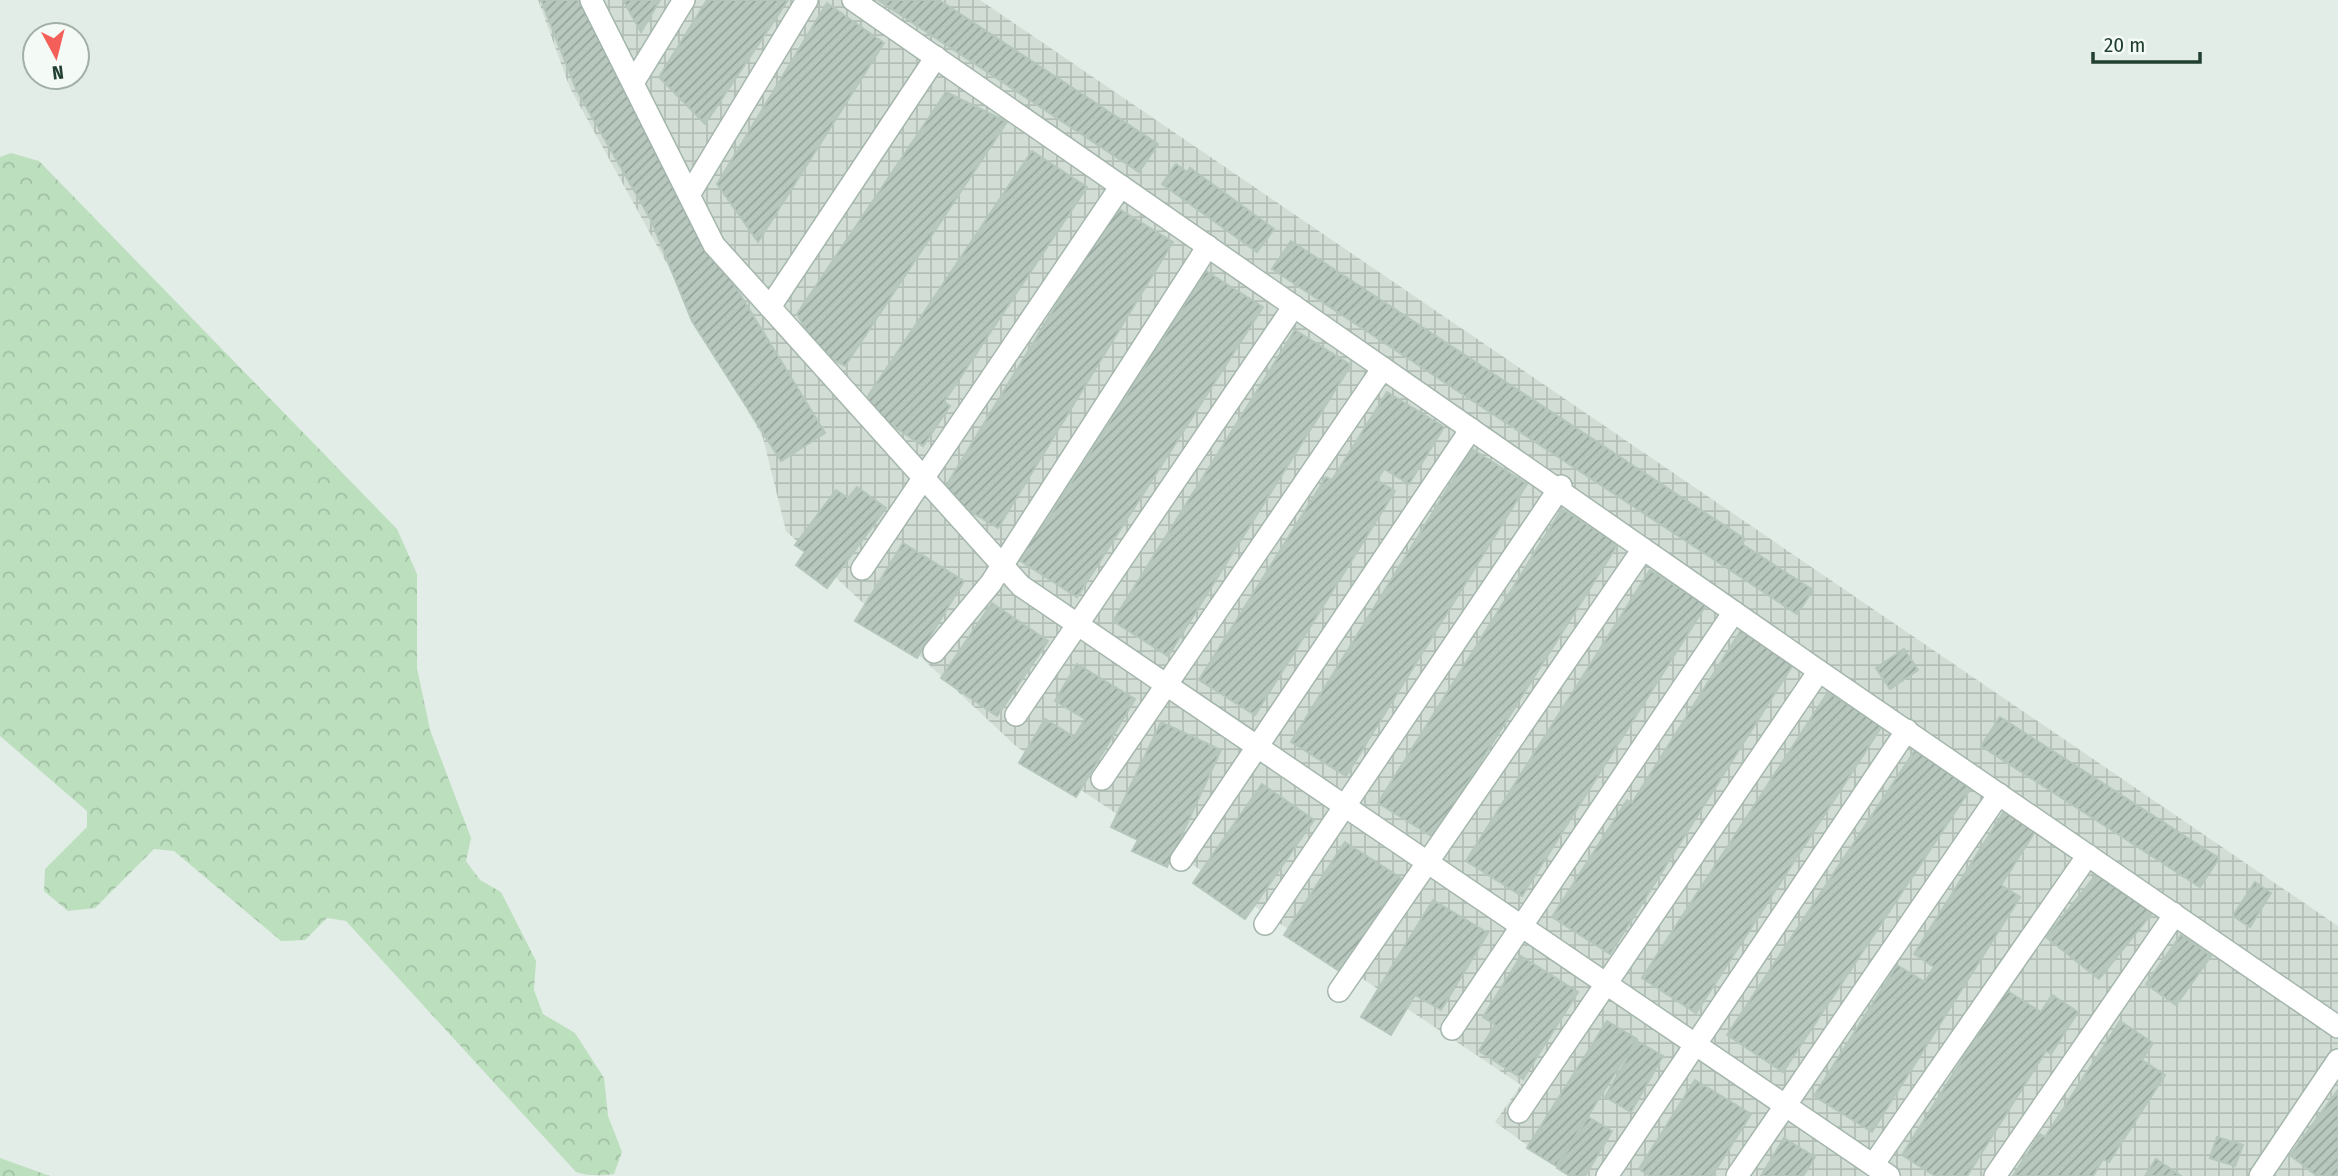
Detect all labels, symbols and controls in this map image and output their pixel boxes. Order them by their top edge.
north arrow [21,21,91,91]
scale bar [2093,21,2200,65]
text: 20 m [2104,32,2145,58]
text: N [51,60,65,84]

